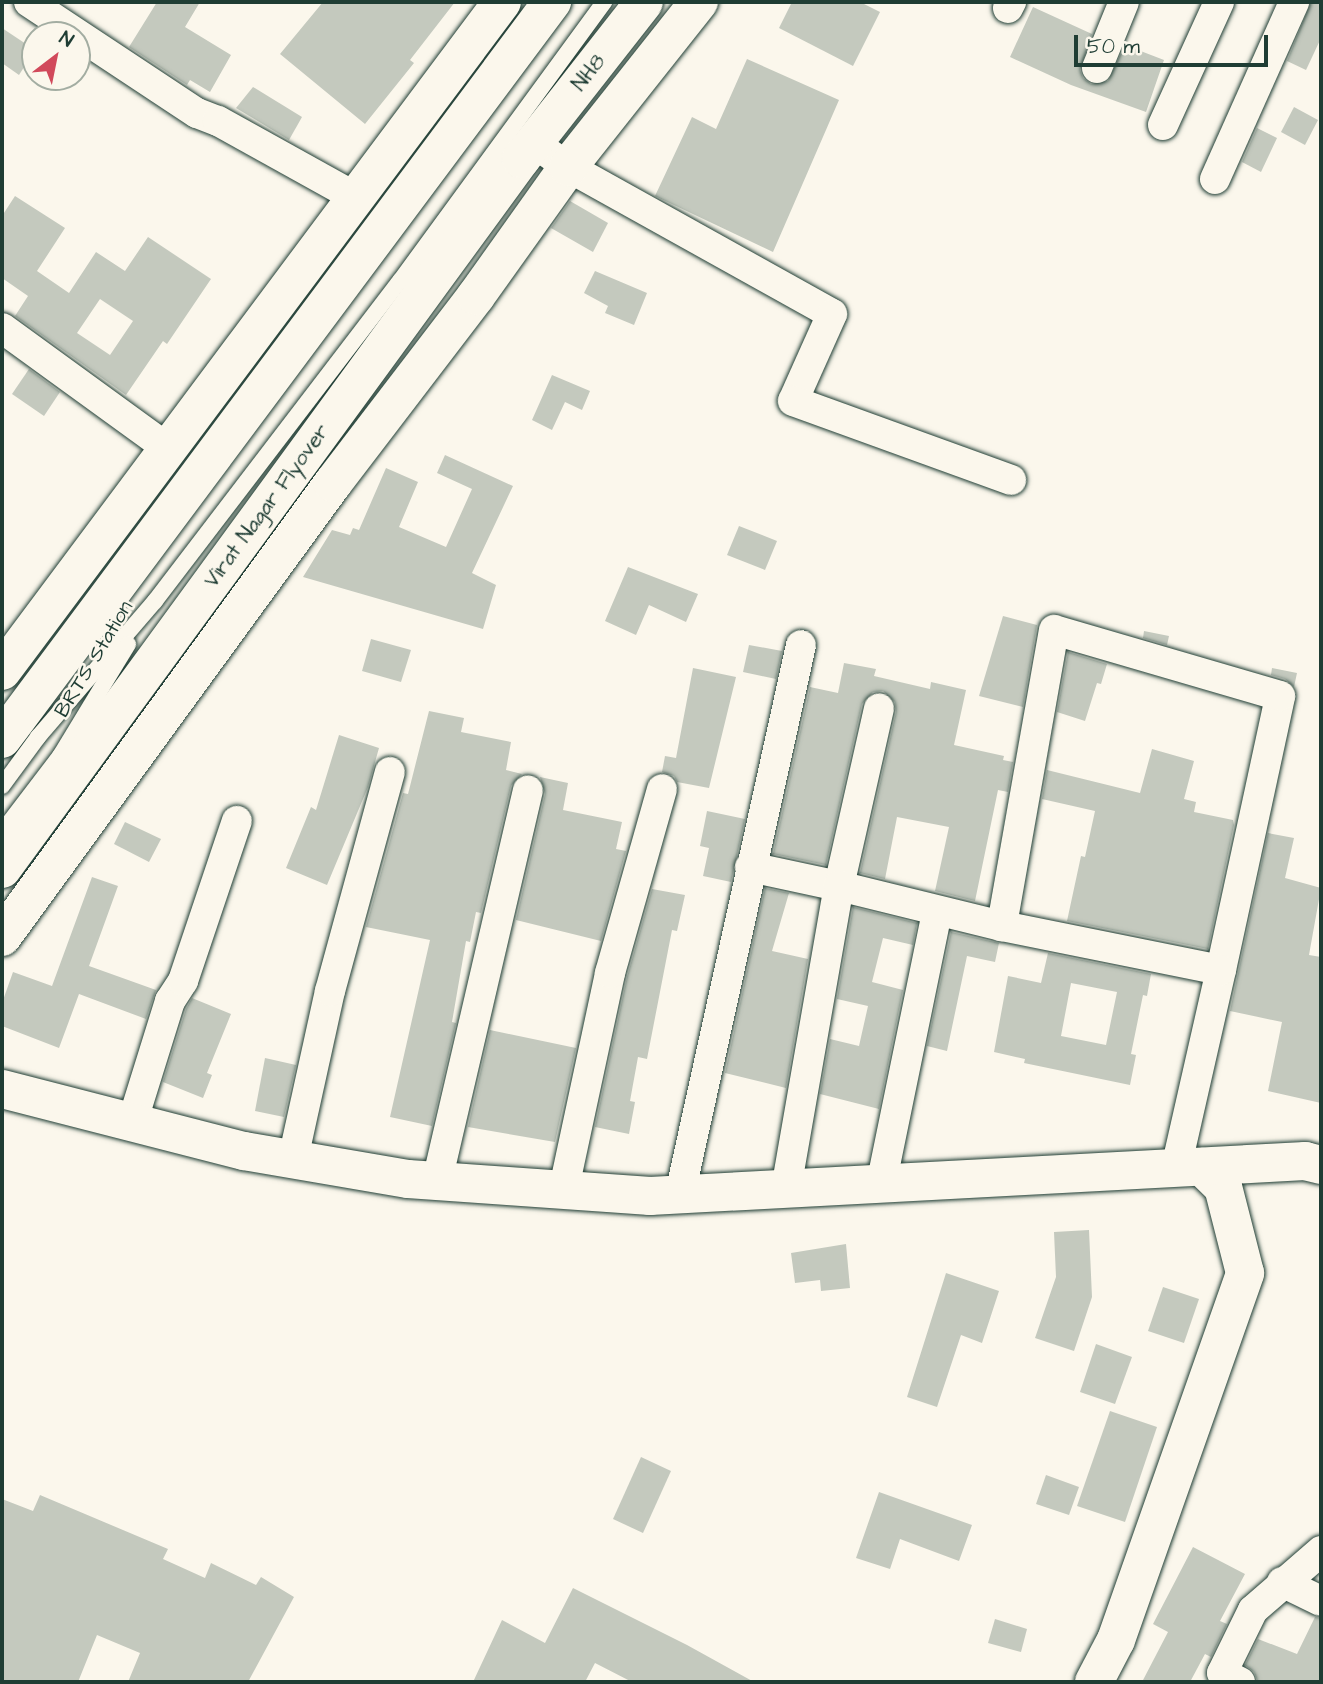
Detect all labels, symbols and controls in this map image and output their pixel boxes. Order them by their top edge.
north arrow [21,21,91,91]
scale bar [1078,21,1272,65]
text: N [54,25,79,54]
text: 50 m [1087,32,1140,61]
street label: NH8 [567,50,611,96]
street label: Virat Nagar Flyover [199,419,335,593]
street label: BRTS Station [49,596,139,722]

